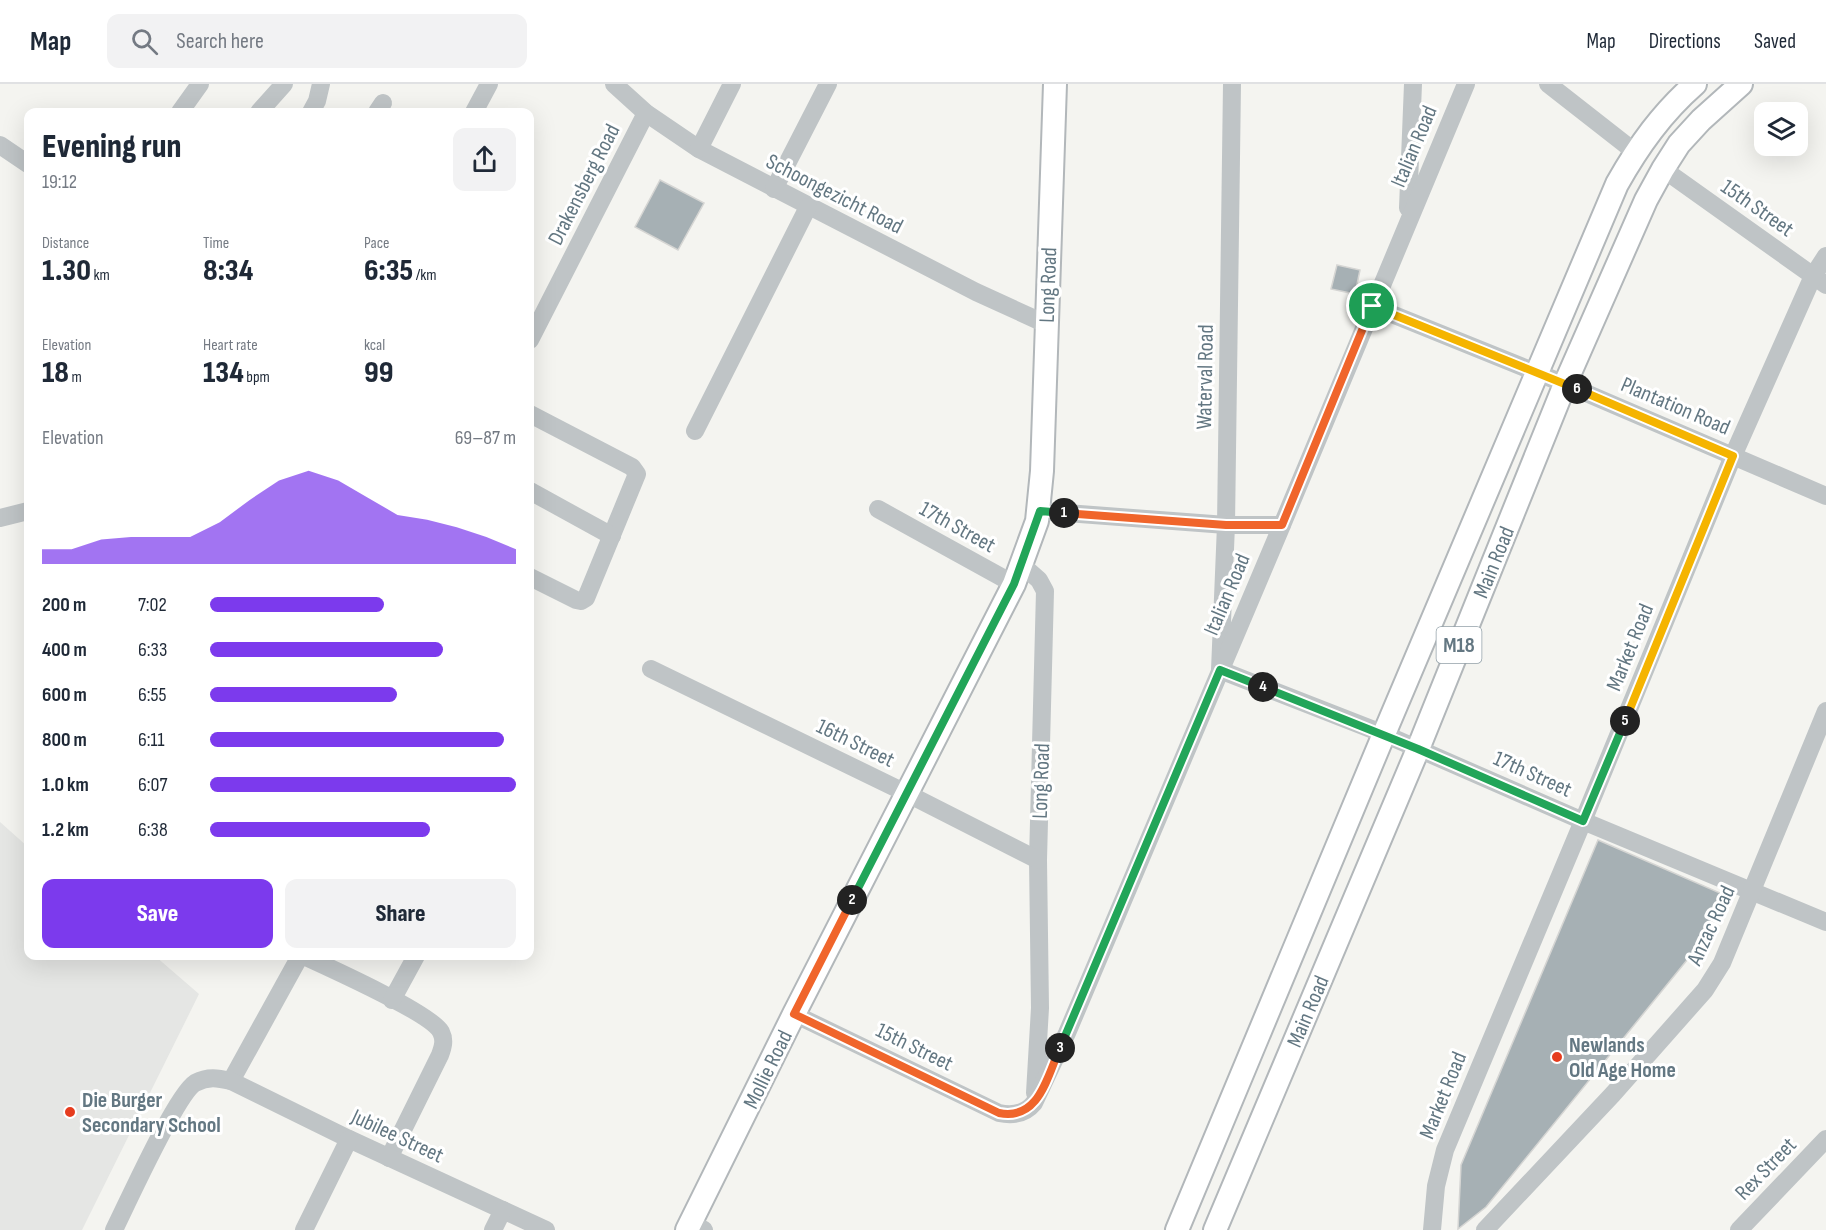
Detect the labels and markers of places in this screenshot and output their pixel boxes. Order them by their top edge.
pin [1346,280,1397,331]
pin: 6 [1562,374,1592,404]
pin: 1 [1049,498,1079,528]
pin: 4 [1248,672,1278,702]
pin: 5 [1610,706,1640,736]
pin: 2 [837,885,867,915]
place label: Newlands Old Age Home [1569,1032,1676,1084]
pin: 3 [1045,1033,1075,1063]
marker: Newlands Old Age Home [1550,1050,1564,1064]
place label: Die Burger Secondary School [82,1087,221,1139]
marker: Die Burger Secondary School [63,1105,77,1119]

